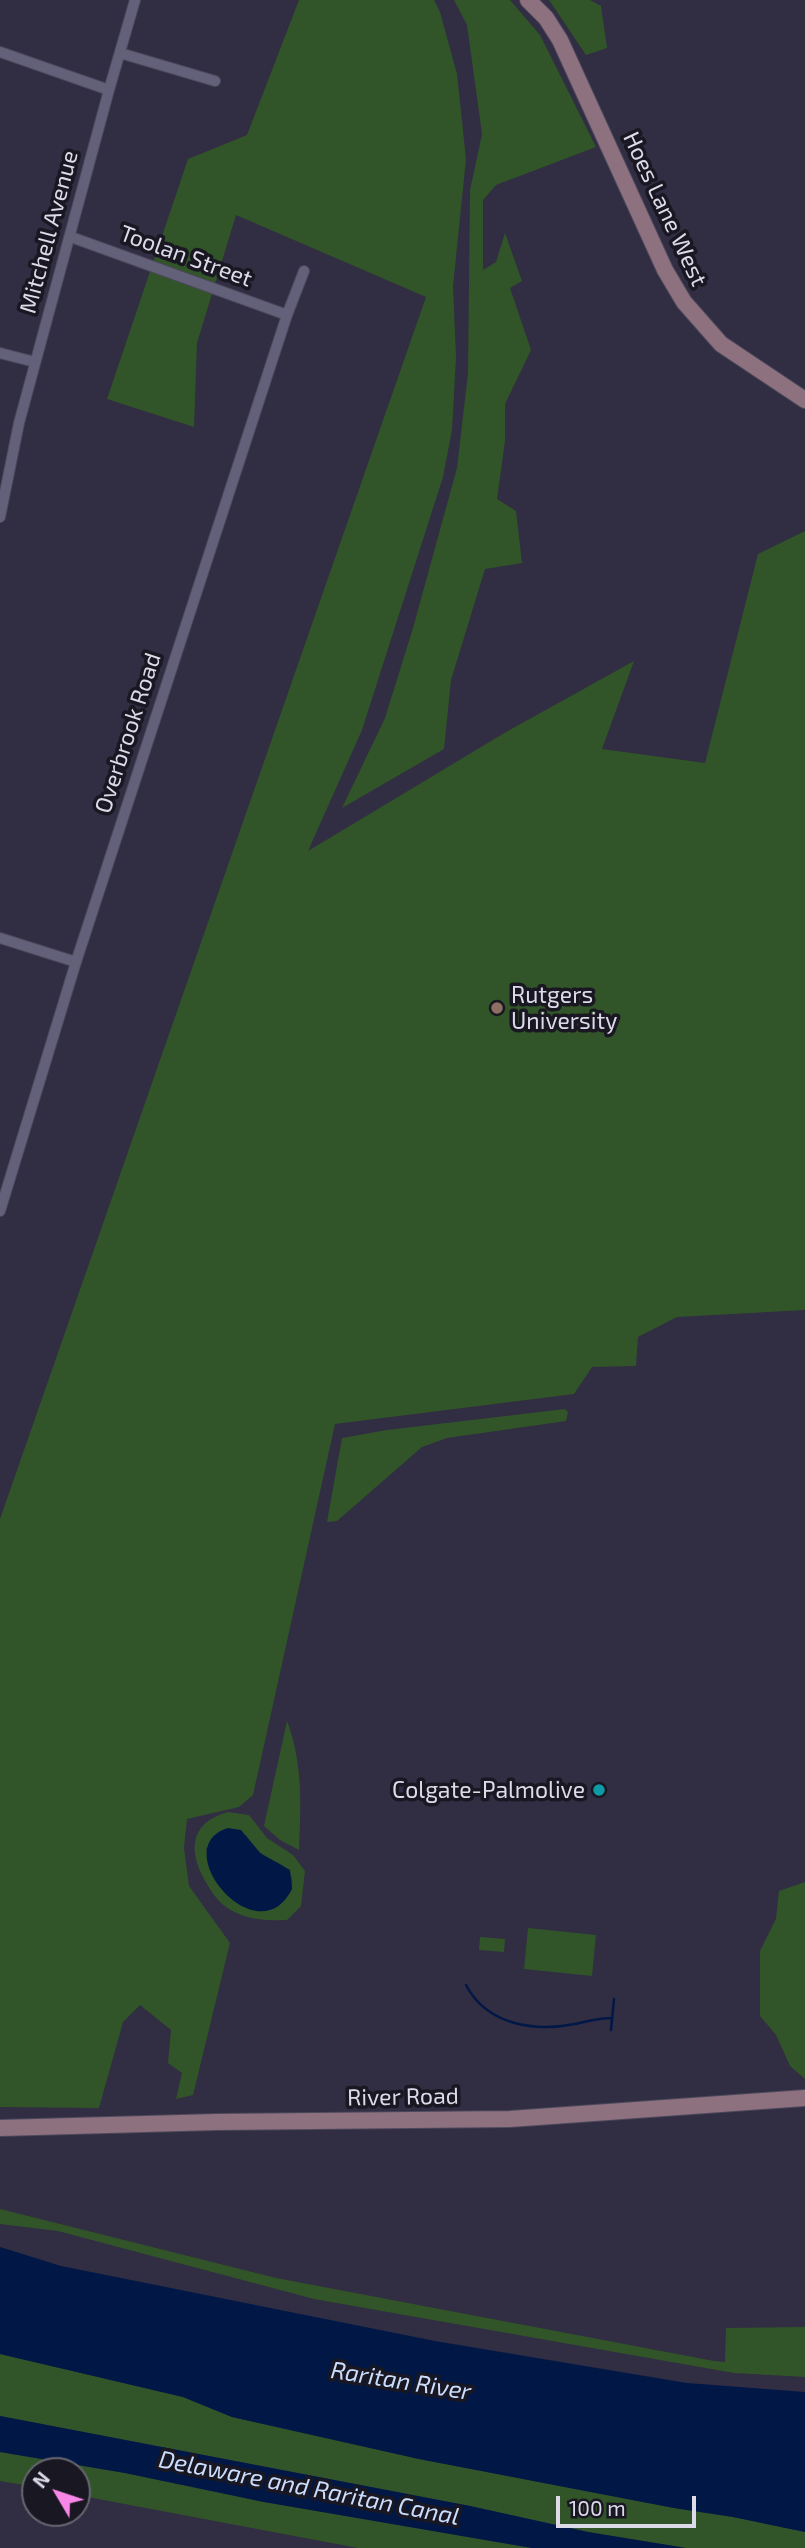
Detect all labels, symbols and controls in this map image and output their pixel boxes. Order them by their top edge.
street label: Hoes Lane West [617,127,713,291]
street label: Mitchell Avenue [14,148,84,316]
street label: Toolan Street [116,219,256,293]
street label: Overbrook Road [89,649,167,817]
place label: Rutgers University [511,981,617,1035]
marker: Rutgers University [489,1000,505,1016]
place label: Colgate-Palmolive [392,1776,585,1804]
marker: Colgate-Palmolive [591,1782,607,1798]
street label: River Road [347,2082,459,2112]
water label: Raritan River [329,2356,473,2406]
water label: Delaware and Raritan Canal [156,2445,462,2531]
north arrow [21,2457,91,2527]
text: N [28,2467,54,2492]
scale bar [560,2482,700,2526]
text: 100 m [569,2495,626,2520]

